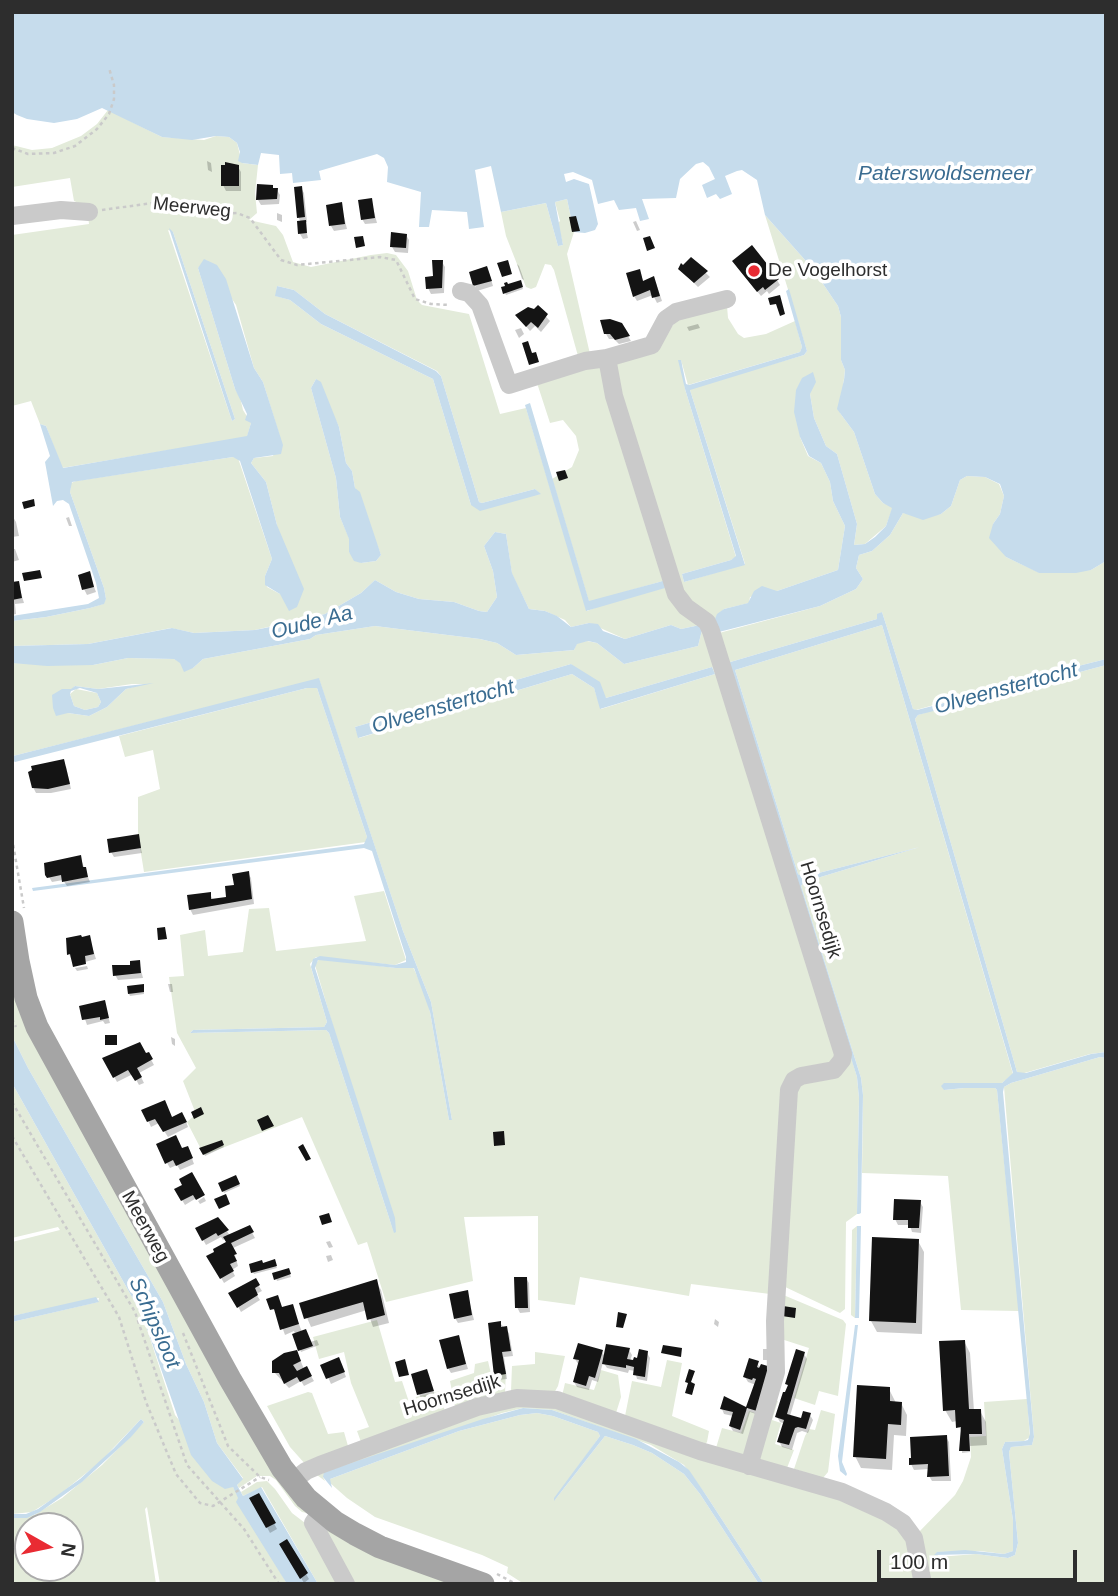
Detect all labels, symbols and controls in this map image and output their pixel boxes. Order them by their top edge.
water label: Paterswoldsemeer [858,161,1032,187]
street label: Meerweg [152,193,232,223]
place label: De Vogelhorst [768,260,887,282]
marker: De Vogelhorst [746,263,762,279]
water label: Oude Aa [269,601,355,645]
water label: Olveenstertocht [932,658,1080,720]
water label: Olveenstertocht [369,675,517,739]
street label: Hoornsedijk [794,859,846,961]
street label: Meerweg [116,1187,174,1267]
water label: Schipsloot [123,1274,185,1372]
street label: Hoornsedijk [401,1370,503,1422]
north arrow [14,1512,84,1582]
scale bar [880,1536,1080,1580]
text: N [57,1542,80,1558]
text: 100 m [890,1550,948,1573]

